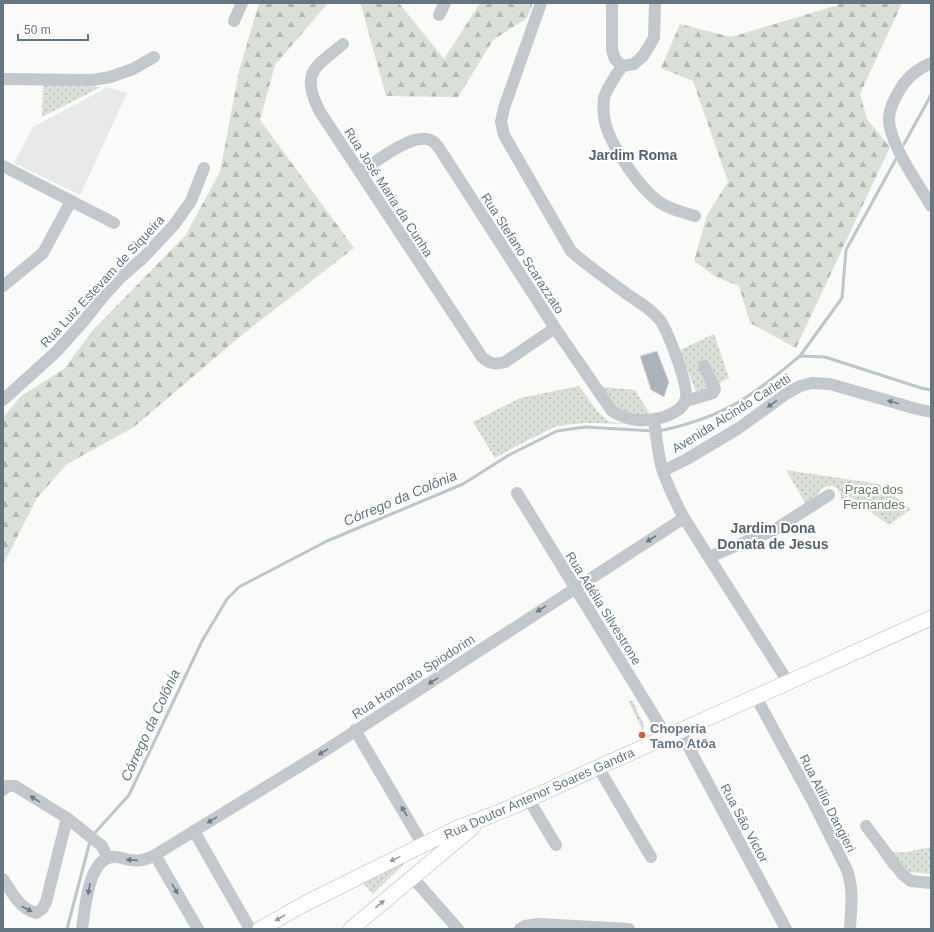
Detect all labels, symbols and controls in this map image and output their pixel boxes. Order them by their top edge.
scale bar [18,16,88,42]
text: 50 m [24,23,51,37]
street label: Rua José Maria da Cunha [341,125,436,260]
district label: Jardim Roma [589,147,678,163]
street label: Rua Stefano Scarazzato [478,190,567,316]
street label: Rua Luiz Estevam de Siqueira [37,212,168,350]
street label: Avenida Alcindo Carletti [669,371,793,456]
one-way arrow [887,399,899,405]
one-way arrow [766,400,777,409]
water label: Córrego da Colônia [341,467,459,529]
park label: Praça dos Fernandes [843,482,906,512]
district label: Jardim Dona Donata de Jesus [717,520,829,552]
one-way arrow [646,535,656,543]
street label: Rua Adélia Silvestrone [563,549,645,668]
one-way arrow [536,606,547,613]
street label: Rua Honorato Spiodorim [349,631,477,722]
water label: Córrego da Colônia [117,666,183,783]
one-way arrow [428,677,438,685]
place label: Choperia Tamo Atôa [650,721,716,751]
marker: Choperia Tamo Atôa [637,730,647,740]
street label: Rua Doutor Antenor Soares Gandra [442,744,637,842]
one-way arrow [317,748,329,755]
street label: Rua Atílio Dangieri [796,752,859,855]
street label: Rua São Victor [717,781,772,866]
one-way arrow [29,795,41,802]
one-way arrow [400,805,407,817]
one-way arrow [206,817,218,824]
one-way arrow [126,856,138,863]
one-way arrow [390,856,401,862]
one-way arrow [86,883,92,895]
one-way arrow [171,883,178,895]
one-way arrow [375,899,386,908]
one-way arrow [22,906,33,912]
one-way arrow [274,915,285,922]

